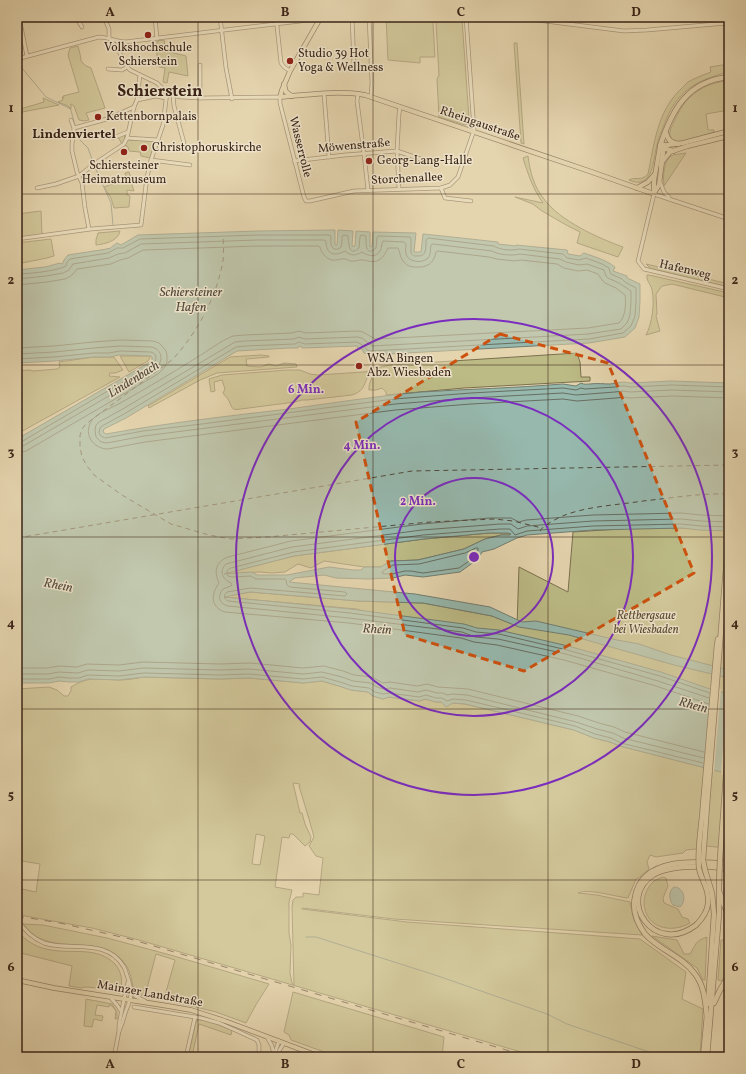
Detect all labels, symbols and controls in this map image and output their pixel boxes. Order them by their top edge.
text: A [105,4,115,22]
text: B [281,4,290,22]
text: C [457,4,465,22]
text: D [631,4,641,22]
marker: Volkshochschule Schierstein [143,30,153,40]
place label: Volkshochschule Schierstein [104,40,192,70]
place label: Studio 39 Hot Yoga & Wellness [298,46,383,76]
marker: Studio 39 Hot Yoga & Wellness [285,56,295,66]
district label: Schierstein [117,81,203,103]
text: 1 [8,100,14,118]
text: 1 [732,100,738,118]
street label: Rheingaustraße [438,103,523,145]
place label: Kettenbornpalais [106,109,197,125]
marker: Kettenbornpalais [93,112,103,122]
street label: Wasserrolle [285,115,315,179]
district label: Lindenviertel [32,126,116,144]
street label: Möwenstraße [317,135,391,157]
place label: Christophoruskirche [152,140,262,156]
marker: Christophoruskirche [139,143,149,153]
marker: Schiersteiner Heimatmuseum [119,147,129,157]
place label: Georg-Lang-Halle [377,153,473,169]
marker: Georg-Lang-Halle [364,156,374,166]
place label: Schiersteiner Heimatmuseum [82,158,167,188]
street label: Storchenallee [371,169,444,189]
street label: Hafenweg [658,256,712,284]
text: 2 [8,272,15,290]
text: 2 [732,272,739,290]
water label: Schiersteiner Hafen [160,284,223,317]
place label: WSA Bingen Abz. Wiesbaden [367,351,451,381]
water label: Lindenbach [105,357,164,403]
marker: WSA Bingen Abz. Wiesbaden [354,361,364,371]
text: 6 Min. [288,382,324,398]
text: 4 Min. [344,438,380,454]
text: 3 [8,444,15,462]
text: 3 [732,444,739,462]
text: 2 Min. [400,494,436,510]
centre of rings [467,550,481,564]
water label: Rhein [42,574,74,598]
park label: Rettbergsaue bei Wiesbaden [613,608,679,638]
text: 4 [7,615,15,633]
text: 4 [731,615,739,633]
water label: Rhein [362,620,392,640]
water label: Rhein [676,693,710,719]
text: 5 [8,787,14,805]
text: 5 [732,787,738,805]
text: 6 [7,959,15,977]
text: 6 [731,959,739,977]
street label: Mainzer Landstraße [96,977,204,1011]
text: A [105,1056,115,1074]
text: B [281,1056,290,1074]
text: C [457,1056,465,1074]
text: D [631,1056,641,1074]

